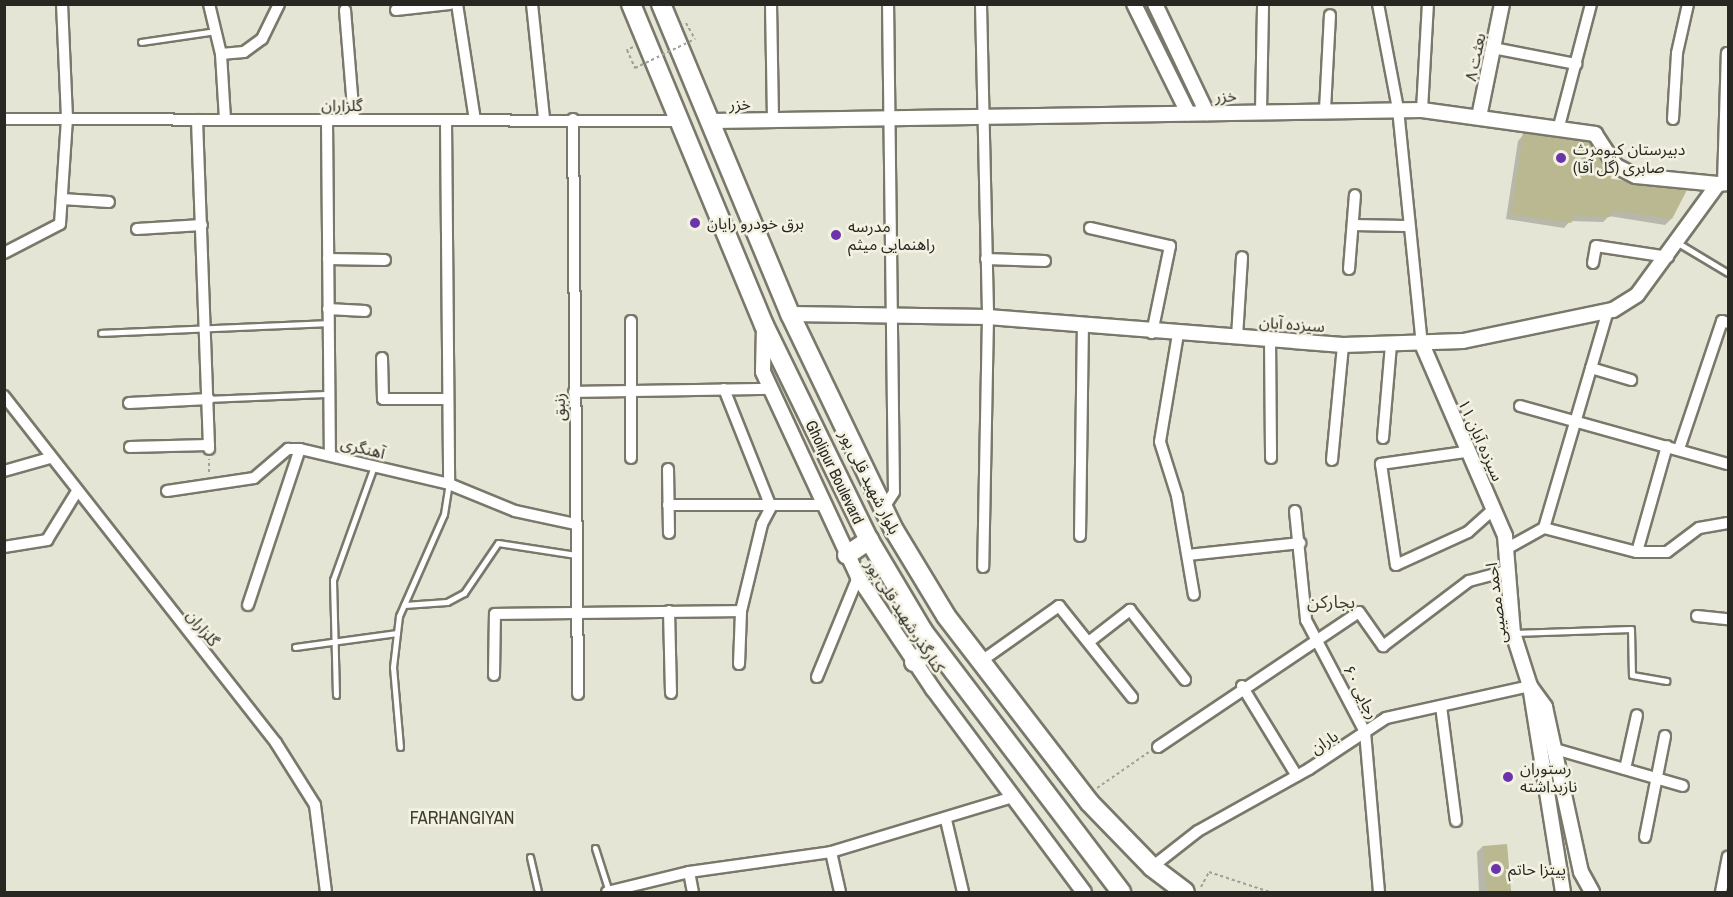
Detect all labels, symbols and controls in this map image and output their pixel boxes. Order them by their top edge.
street label: بعثت ۸ [1461,31,1489,83]
street label: خزر [1215,86,1237,106]
street label: خزر [729,94,751,114]
street label: گلزاران [321,95,363,115]
place label: دبیرستان کیومرث صابری (گل آقا) [1573,139,1685,177]
marker: دبیرستان کیومرث صابری (گل آقا) [1554,151,1568,165]
place label: برق خودرو رایان [707,213,804,233]
marker: برق خودرو رایان [688,216,702,230]
place label: مدرسه راهنمایی میثم [848,216,935,254]
marker: مدرسه راهنمایی میثم [829,228,843,242]
street label: سیزده آبان [1259,312,1325,336]
street label: زنبق [549,393,569,421]
street label: سیزده آبان ۱۱ [1454,396,1508,484]
street label: Gholipur Boulevard [802,417,868,527]
street label: بلوار شهید قلی پور [835,427,905,537]
street label: آهنگری [339,433,387,463]
street label: کنارگذر شهید قلی پور [861,556,949,676]
street label: احمد مصیبی [1482,561,1510,645]
district label: بجارکن [1307,591,1355,613]
street label: گلزاران [183,606,223,650]
street label: رجایی ۶۰ [1339,662,1383,722]
street label: باران [1307,726,1341,758]
place label: رستوران نازبداشته [1520,758,1577,796]
marker: رستوران نازبداشته [1501,770,1515,784]
district label: FARHANGIYAN [401,807,523,829]
place label: پیتزا حاتم [1508,859,1566,879]
marker: پیتزا حاتم [1489,862,1503,876]

